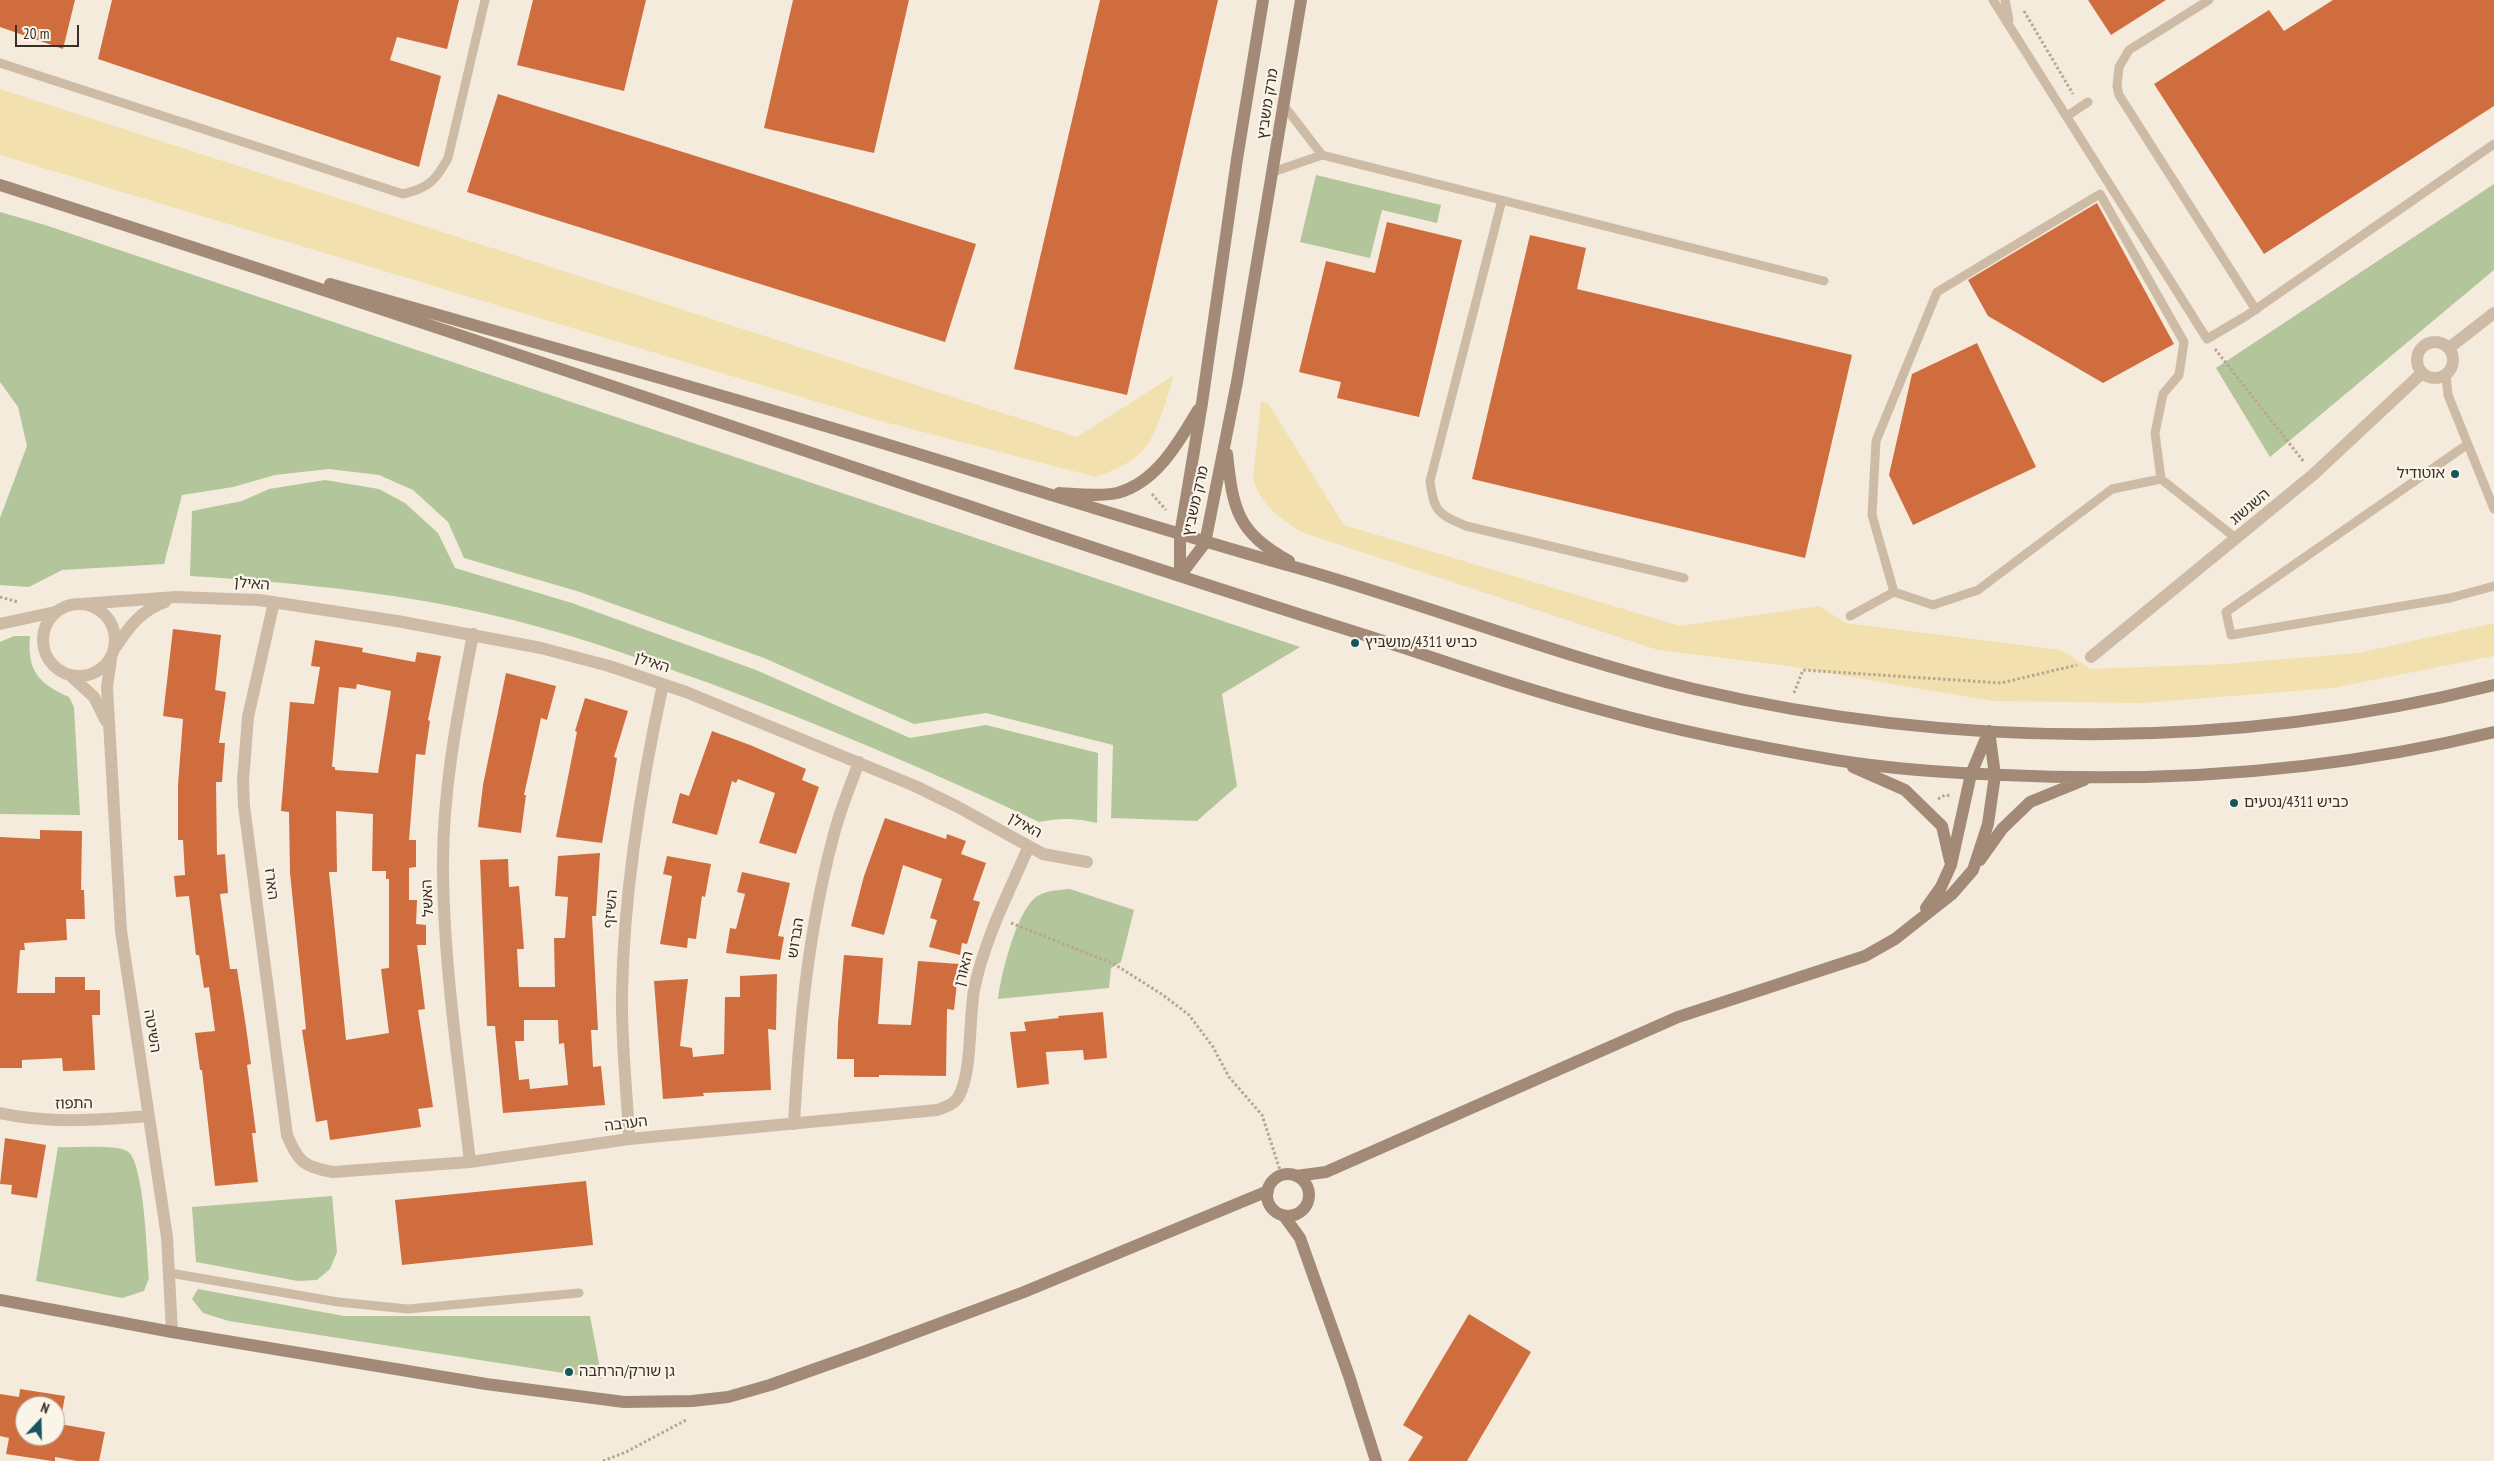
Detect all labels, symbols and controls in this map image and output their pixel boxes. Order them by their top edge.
scale bar [18,15,81,47]
text: 20 m [23,24,49,43]
street label: מרק משביץ [1253,67,1283,141]
street label: מרק משביץ [1179,464,1213,538]
place label: אוטודיל [2397,465,2445,483]
marker: אוטודיל [2449,468,2461,480]
street label: השגשוג [2226,485,2274,529]
street label: האילן [233,573,271,595]
place label: כביש 4311/מושביץ [1365,634,1477,652]
marker: כביש 4311/מושביץ [1349,637,1361,649]
street label: האילן [632,649,672,677]
place label: כביש 4311/נטעים [2244,794,2348,812]
marker: כביש 4311/נטעים [2228,797,2240,809]
street label: האילן [1005,809,1045,843]
street label: הארז [260,867,282,901]
street label: האשל [418,879,438,917]
street label: השיזף [600,889,622,929]
street label: הברוש [784,916,808,960]
street label: האורן [951,949,977,989]
street label: השיטה [140,1008,164,1054]
street label: התפוז [55,1095,93,1113]
street label: הערבה [603,1112,649,1136]
place label: גן שורק/הרחבה [579,1363,675,1381]
marker: גן שורק/הרחבה [563,1366,575,1378]
north arrow [15,1396,65,1446]
text: N [38,1398,52,1418]

